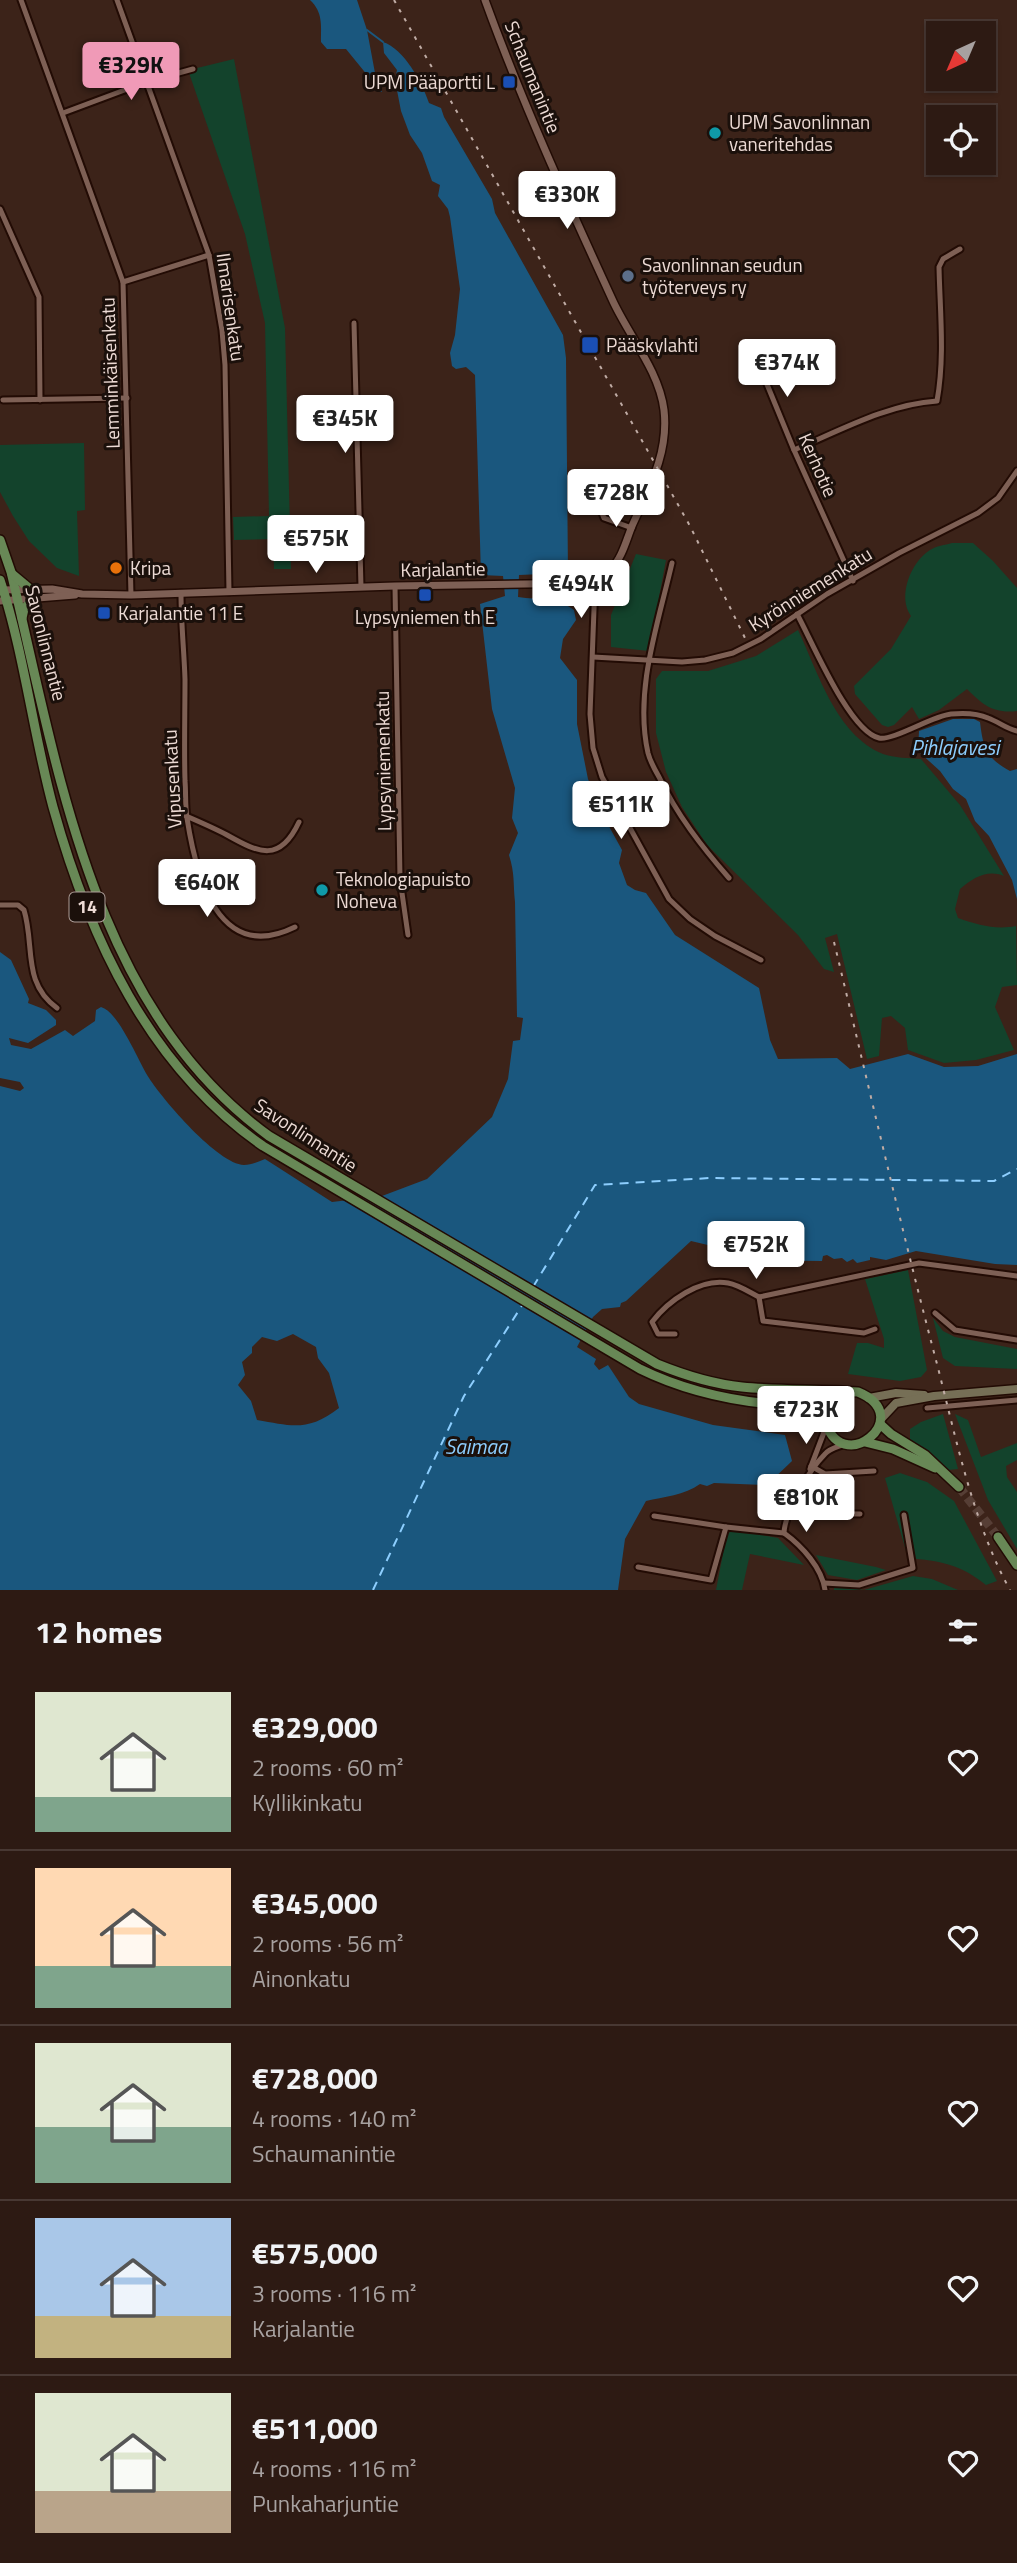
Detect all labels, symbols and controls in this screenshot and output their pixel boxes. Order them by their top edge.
street label: Schaumanintie [498,16,569,137]
north arrow [926,21,996,91]
map controls [926,21,996,175]
pin: €329K [82,42,180,102]
text: €329K [98,47,164,82]
place label: UPM Pääportti L [364,67,495,96]
marker: UPM Pääportti L [501,74,517,90]
button: locate [926,105,996,175]
place label: UPM Savonlinnan vaneritehdas [729,107,870,158]
marker: UPM Savonlinnan vaneritehdas [707,125,723,141]
pin: €330K [518,172,616,231]
text: €330K [534,176,600,211]
place label: Savonlinnan seudun työterveys ry [642,250,803,301]
street label: Ilmarisenkatu [210,251,253,363]
marker: Savonlinnan seudun työterveys ry [620,268,636,284]
street label: Lemminkäisenkatu [92,297,127,449]
place label: Pääskylahti [606,330,698,359]
marker: Pääskylahti [580,335,600,355]
pin: €374K [738,340,836,399]
text: €374K [754,344,820,379]
pin: €345K [296,396,394,455]
text: €345K [312,400,378,435]
street label: Kerhotie [792,428,845,501]
pin: €728K [567,470,665,529]
text: €728K [583,474,649,509]
pin: €575K [267,516,365,575]
text: €575K [283,520,349,555]
street label: Kyrönniemenkatu [742,539,877,638]
place label: Kripa [130,553,172,582]
street label: Karjalantie [400,553,486,584]
marker: Kripa [108,560,124,576]
pin: €494K [532,560,630,620]
text: €494K [548,565,614,600]
street label: Savonlinnantie [18,582,75,704]
marker: Lypsyniemen th E [417,587,433,603]
place label: Karjalantie 11 E [118,598,243,627]
place label: Lypsyniemen th E [355,602,495,631]
marker: Karjalantie 11 E [96,605,112,621]
street label: Lypsyniemenkatu [367,691,398,831]
street label: Vipusenkatu [154,729,189,829]
water label: Pihlajavesi [911,731,1002,763]
pin: €511K [572,782,670,841]
text: €511K [588,786,654,821]
pin: €640K [158,860,256,919]
text: €640K [174,864,240,899]
place label: Teknologiapuisto Noheva [336,864,471,915]
marker: Teknologiapuisto Noheva [314,882,330,898]
road number: 14 [70,893,104,922]
street label: Savonlinnantie [249,1090,364,1179]
pin: €752K [707,1222,805,1281]
text: €752K [723,1226,789,1261]
pin: €723K [757,1386,855,1446]
text: €723K [773,1391,839,1426]
water label: Saimaa [445,1430,509,1462]
pin: €810K [757,1474,855,1534]
text: €810K [773,1479,839,1514]
text: 12 homes [35,1609,162,1655]
icon: filters [944,1613,982,1651]
text: €329,000 [252,1704,378,1750]
icon: home [91,1720,175,1804]
icon: heart [944,1743,982,1781]
text: 2 rooms · 60 m² [252,1750,403,1785]
text: Kyllikinkatu [252,1785,362,1820]
text: €345,000 [252,1880,378,1926]
icon: home [91,1896,175,1980]
icon: heart [944,1919,982,1957]
text: 2 rooms · 56 m² [252,1926,403,1961]
text: Ainonkatu [252,1961,350,1996]
text: €728,000 [252,2055,378,2101]
icon: home [91,2071,175,2155]
icon: heart [944,2094,982,2132]
text: 4 rooms · 140 m² [252,2101,416,2136]
text: Schaumanintie [252,2136,396,2171]
text: €575,000 [252,2230,378,2276]
icon: home [91,2246,175,2330]
icon: heart [944,2269,982,2307]
text: 3 rooms · 116 m² [252,2276,416,2311]
text: Karjalantie [252,2311,355,2346]
text: €511,000 [252,2405,378,2451]
icon: home [91,2421,175,2505]
icon: heart [944,2444,982,2482]
text: 4 rooms · 116 m² [252,2451,416,2486]
text: Punkaharjuntie [252,2486,399,2521]

